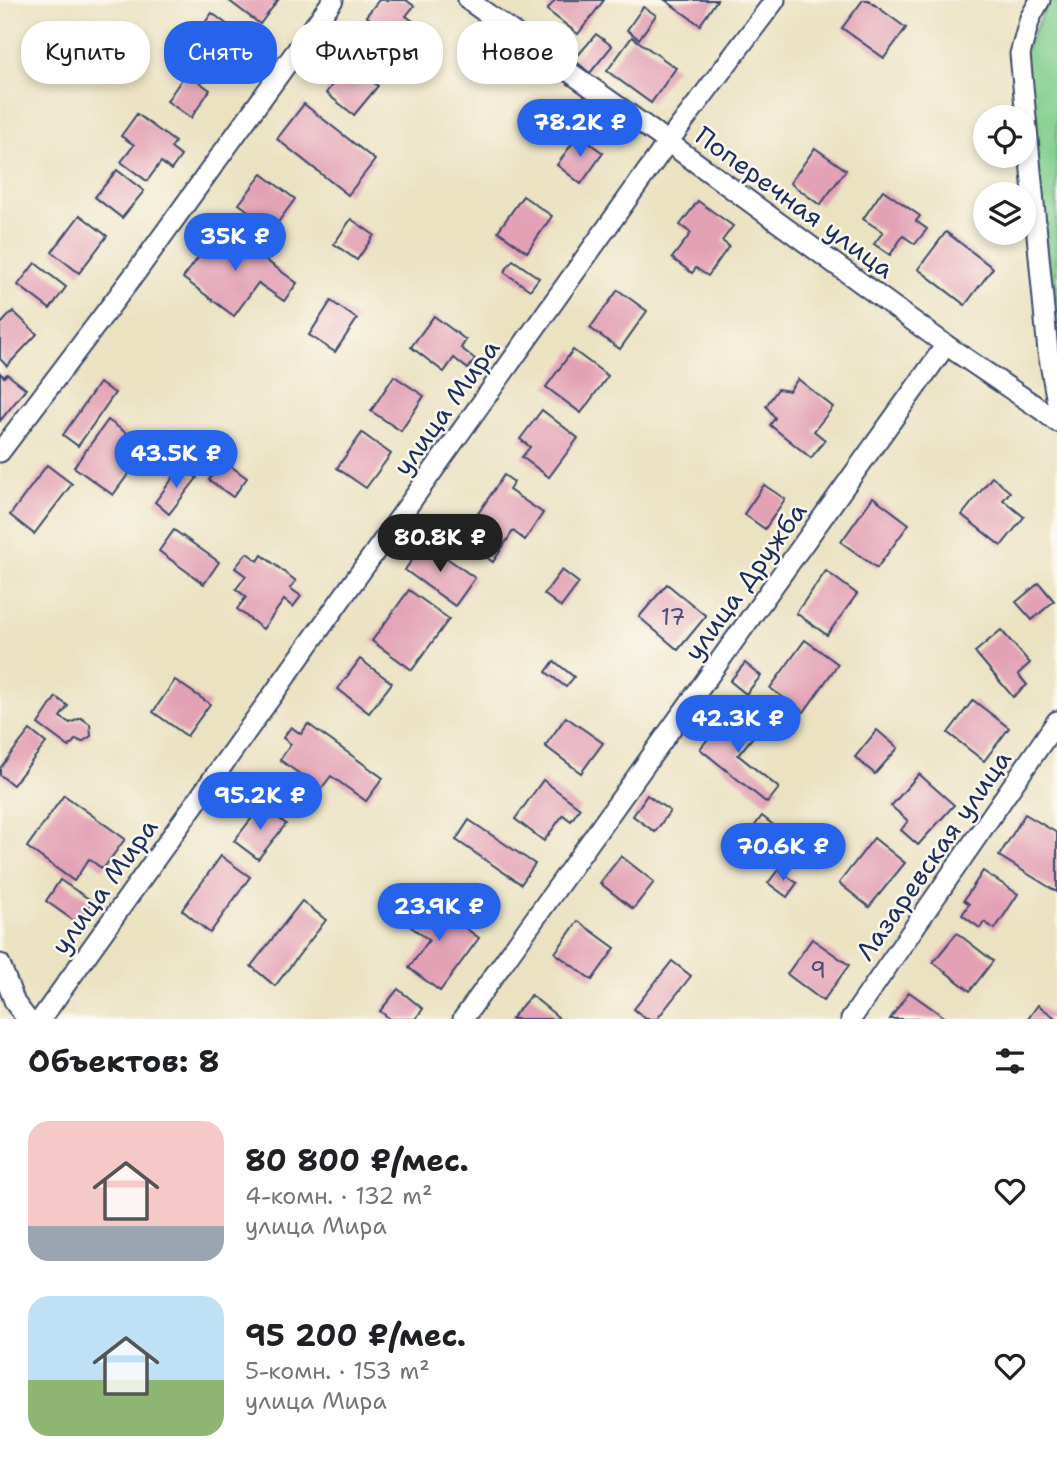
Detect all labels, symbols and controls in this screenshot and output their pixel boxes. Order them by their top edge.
chip: Купить [21,21,150,84]
chip: Снять [164,21,277,84]
chip: Фильтры [291,21,443,84]
chip: Новое [457,21,578,84]
pin: 78.2K ₽ [515,100,645,159]
map controls [973,105,1036,245]
button: locate [973,105,1036,168]
text: 78.2K ₽ [533,107,627,137]
street label: Поперечная улица [688,118,902,286]
button: layers [973,182,1036,245]
pin: 35K ₽ [186,214,284,273]
text: 35K ₽ [200,221,270,251]
street label: улица Мира [385,332,507,482]
pin: 43.5K ₽ [111,430,241,490]
text: 43.5K ₽ [130,438,222,468]
street label: улица Дружба [676,495,814,667]
pin: 80.8K ₽ [375,514,505,574]
text: 80.8K ₽ [394,522,486,552]
house number: 17 [661,602,685,632]
pin: 42.3K ₽ [673,696,803,755]
text: 42.3K ₽ [692,703,784,733]
street label: Лазаревская улица [847,743,1019,967]
pin: 95.2K ₽ [195,772,325,832]
text: 95.2K ₽ [214,780,306,810]
street label: улица Мира [43,811,165,961]
pin: 70.6K ₽ [718,824,848,883]
text: 70.6K ₽ [737,831,829,861]
pin: 23.9K ₽ [374,884,504,943]
text: 23.9K ₽ [394,891,484,921]
house number: 9 [810,955,826,985]
text: Объектов: 8 [28,1041,220,1082]
icon: filters [991,1042,1029,1080]
text: 80 800 ₽/мес. [245,1140,469,1181]
icon: home [84,1149,168,1233]
icon: heart [991,1172,1029,1210]
text: 4-комн. · 132 m² [245,1181,433,1211]
text: улица Мира [245,1211,387,1241]
text: 95 200 ₽/мес. [245,1315,466,1356]
icon: home [84,1324,168,1408]
icon: heart [991,1347,1029,1385]
text: 5-комн. · 153 m² [245,1356,430,1386]
text: улица Мира [245,1386,387,1416]

